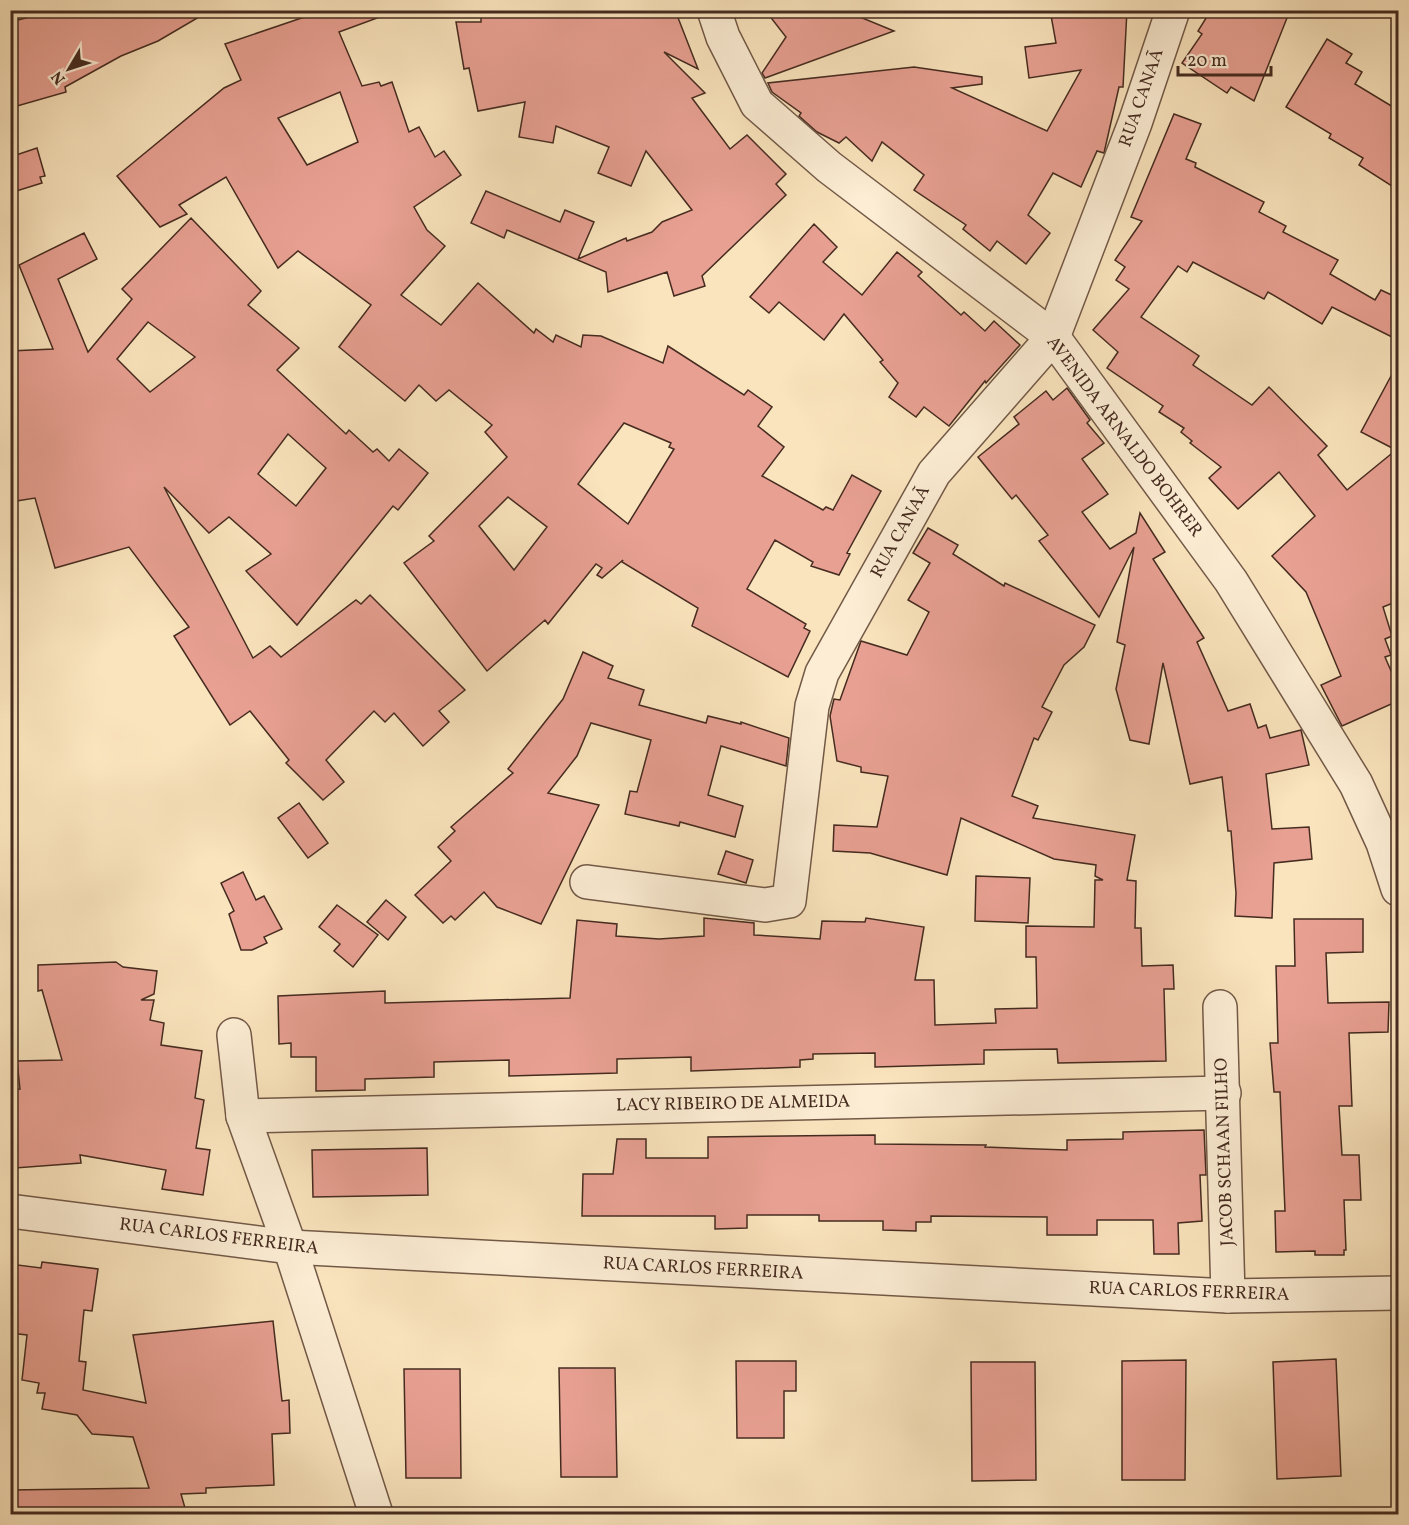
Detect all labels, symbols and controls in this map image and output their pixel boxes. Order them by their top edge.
north arrow [39,39,99,99]
scale bar [1178,39,1271,77]
street label: RUA CANAÃ [1114,45,1171,150]
text: 20 m [1187,49,1227,74]
text: N [46,65,71,89]
street label: AVENIDA ARNALDO BOHRER [1040,331,1208,543]
street label: RUA CANAÃ [865,481,937,583]
street label: JACOB SCHAAN FILHO [1209,1057,1241,1247]
street label: LACY RIBEIRO DE ALMEIDA [616,1089,851,1119]
street label: RUA CARLOS FERREIRA [118,1212,321,1262]
street label: RUA CARLOS FERREIRA [602,1251,804,1287]
street label: RUA CARLOS FERREIRA [1088,1276,1290,1308]

